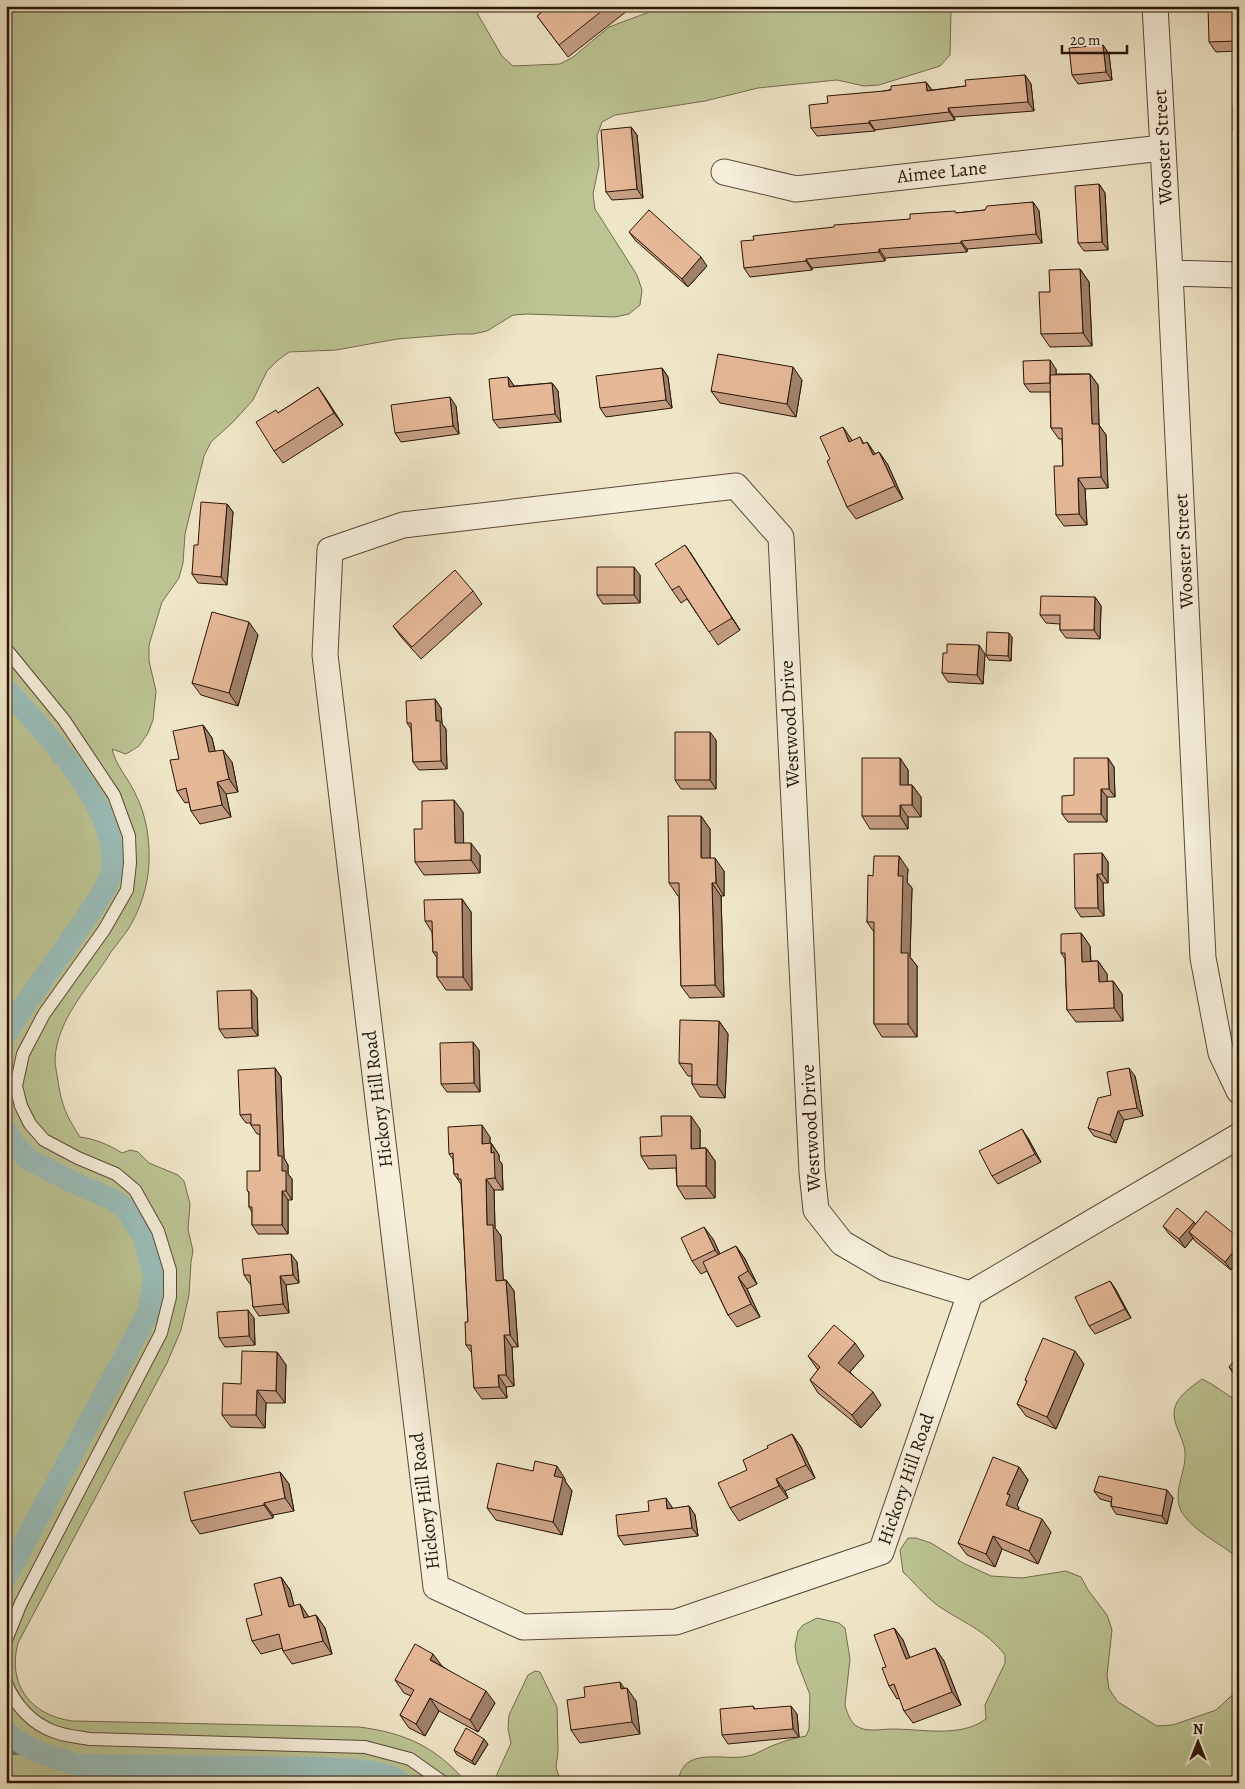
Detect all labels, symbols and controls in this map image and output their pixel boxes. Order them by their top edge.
scale bar [1062,22,1128,54]
text: 20 m [1070,30,1101,50]
street label: Wooster Street [1147,89,1179,206]
street label: Aimee Lane [895,154,988,190]
street label: Wooster Street [1168,493,1200,610]
street label: Westwood Drive [774,660,806,789]
street label: Hickory Hill Road [357,1028,399,1169]
street label: Westwood Drive [795,1064,827,1193]
street label: Hickory Hill Road [871,1409,941,1548]
street label: Hickory Hill Road [404,1430,446,1571]
north arrow [1172,1716,1222,1766]
text: N [1193,1720,1203,1739]

